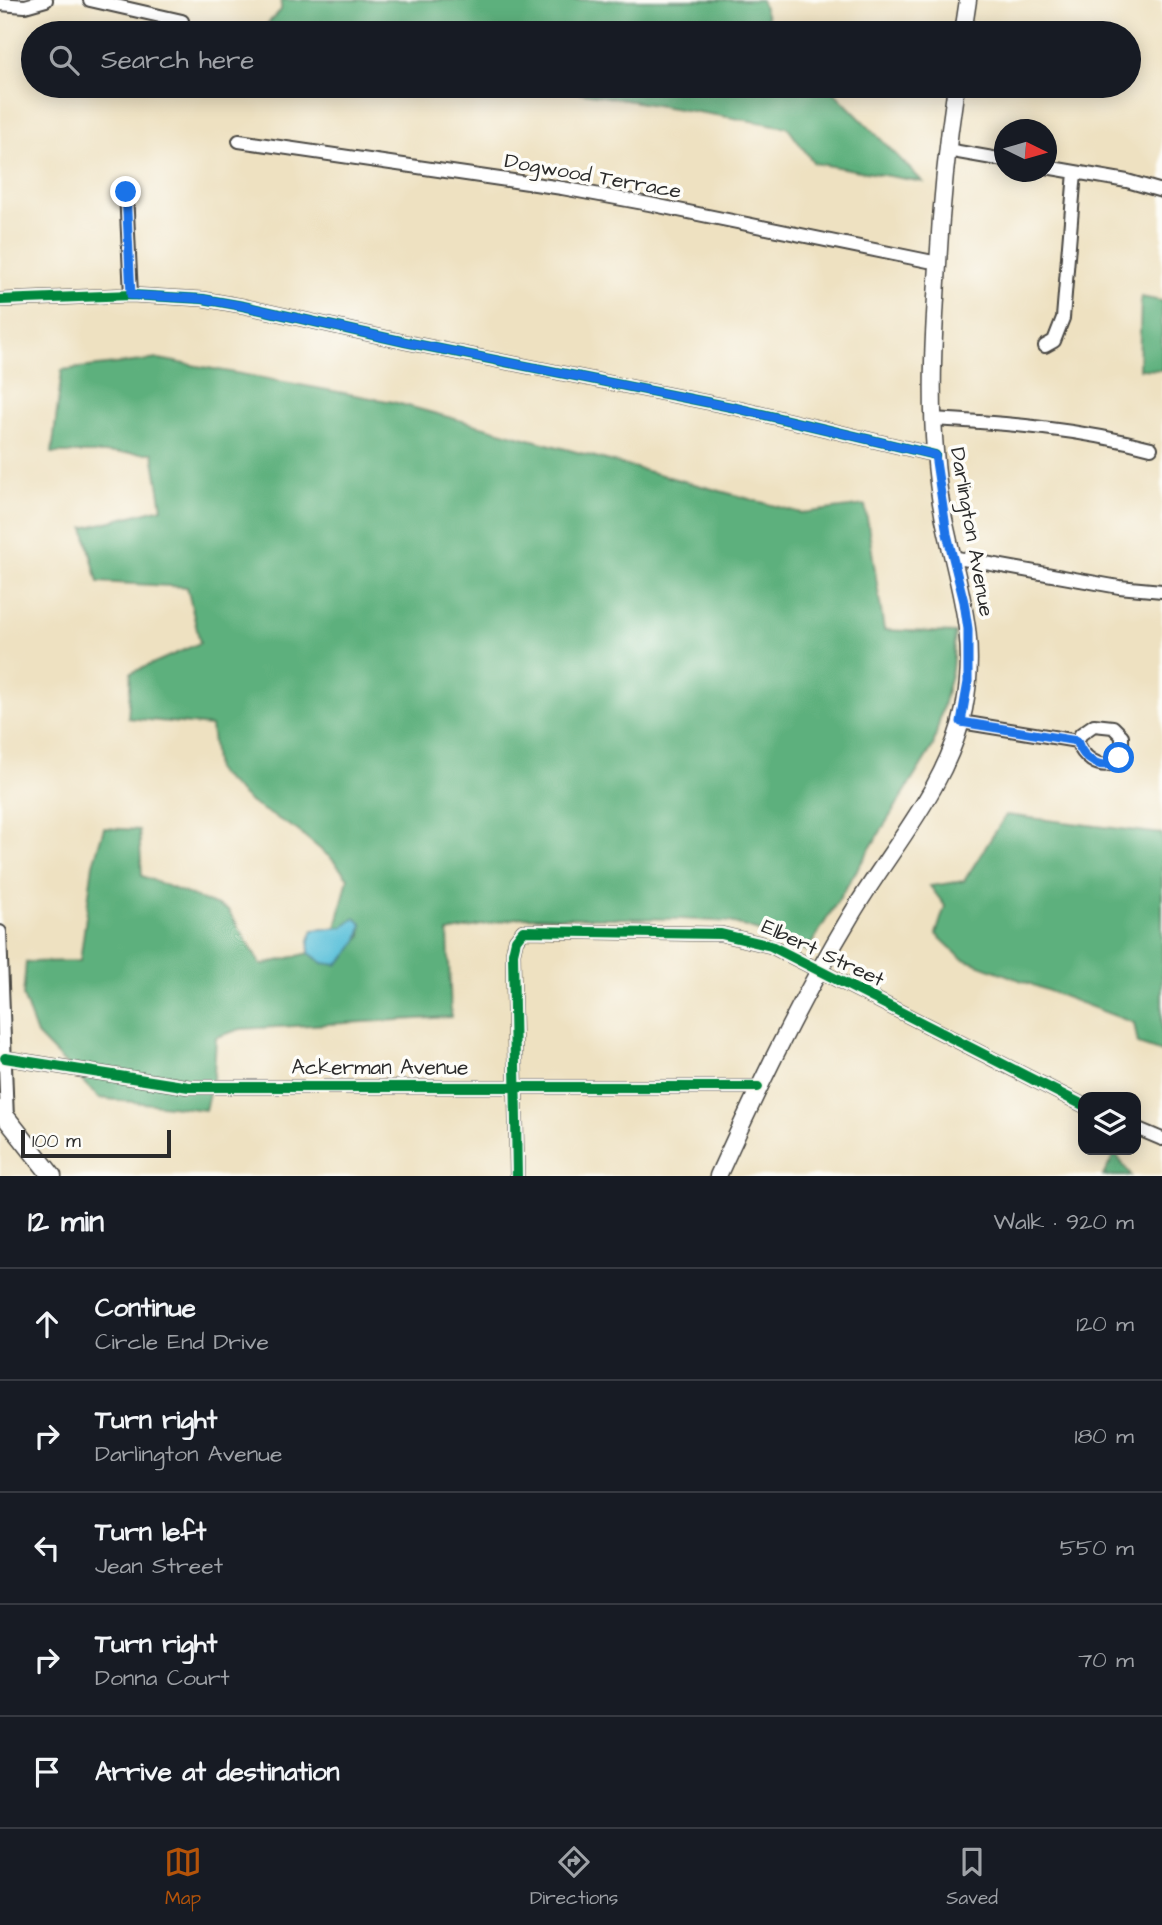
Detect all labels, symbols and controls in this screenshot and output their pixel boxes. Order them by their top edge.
search box [21,21,1141,98]
icon: search [45,41,83,79]
text: Search here [101,42,254,78]
north arrow [994,119,1057,182]
street label: Dogwood Terrace [502,146,684,208]
route end [110,176,141,207]
street label: Darlington Avenue [941,445,1001,619]
route start [1103,742,1134,773]
street label: Elbert Street [757,912,889,994]
street label: Ackerman Avenue [292,1053,468,1082]
map controls [1078,1092,1141,1155]
button: layers [1078,1092,1141,1155]
scale bar [21,1127,172,1159]
text: 100 m [32,1128,81,1155]
text: 12 min [28,1201,104,1243]
text: Walk · 920 m [993,1206,1134,1238]
text: Continue [95,1290,196,1326]
icon: ahead [28,1305,66,1343]
text: 120 m [1076,1308,1134,1340]
text: Circle End Drive [95,1326,269,1358]
text: Turn right [95,1402,217,1438]
icon: right [28,1417,66,1455]
text: 180 m [1075,1420,1134,1452]
text: Darlington Avenue [95,1438,282,1470]
text: Turn left [95,1514,206,1550]
icon: left [28,1529,66,1567]
text: 550 m [1060,1532,1134,1564]
text: Jean Street [95,1550,223,1582]
text: Turn right [95,1626,217,1662]
icon: right [28,1641,66,1679]
text: 70 m [1078,1644,1134,1676]
text: Donna Court [95,1662,230,1694]
icon: arrive [28,1753,66,1791]
text: Arrive at destination [95,1754,340,1790]
tab: Map [164,1843,202,1912]
tab: Directions [530,1843,618,1912]
tab: Saved [946,1843,998,1912]

